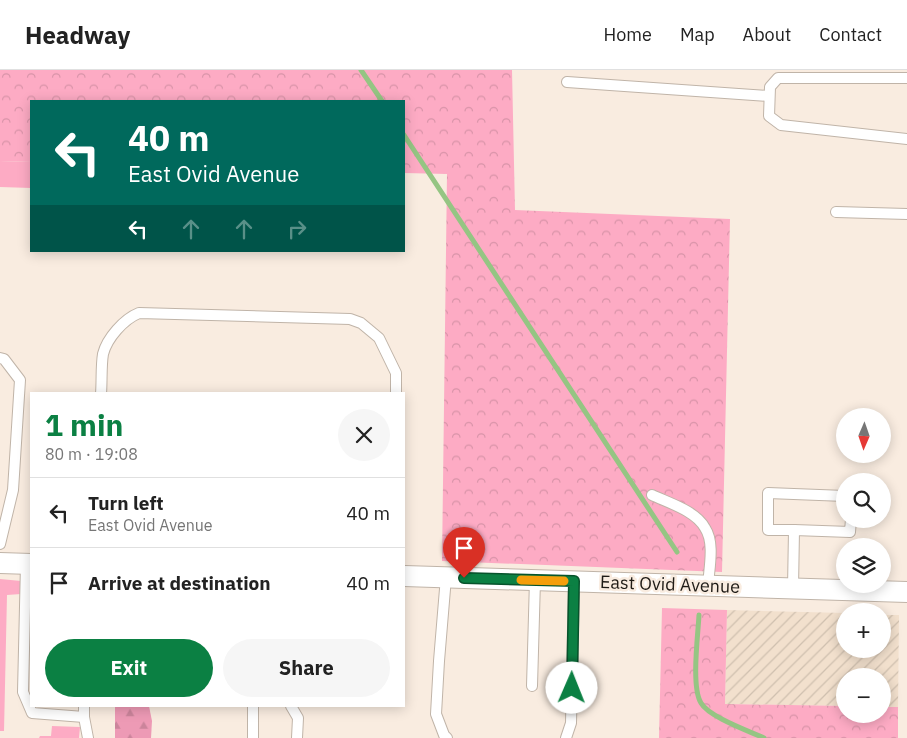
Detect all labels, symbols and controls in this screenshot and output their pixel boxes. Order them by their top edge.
text: Headway [25,19,130,51]
text: Home [604,23,652,46]
text: Map [680,23,715,46]
text: About [743,23,791,46]
text: Contact [819,23,882,46]
text: 40 m [128,115,210,161]
icon: left [45,120,110,185]
text: East Ovid Avenue [128,159,299,188]
icon: left [124,215,152,243]
icon: ahead [177,215,205,243]
icon: ahead [230,215,258,243]
icon: right [283,215,311,243]
text: 1 min [45,405,123,444]
north arrow [836,408,891,462]
map controls [836,408,891,723]
button: close [338,409,390,461]
text: 80 m · 19:08 [45,444,138,464]
button: search [836,473,891,528]
text: Turn left [88,491,164,515]
icon: left [45,499,73,527]
text: 40 m [346,501,390,525]
text: East Ovid Avenue [88,515,213,535]
pin [443,527,485,578]
icon: arrive [450,534,478,562]
button: layers [836,538,891,593]
icon: arrive [45,569,73,597]
street label: East Ovid Avenue [600,570,741,598]
text: Arrive at destination [88,571,271,595]
text: 40 m [346,571,390,595]
button: + [836,603,891,658]
button: Exit [45,639,213,697]
button: Share [223,639,390,697]
position arrow [545,661,597,713]
button: − [836,668,891,723]

